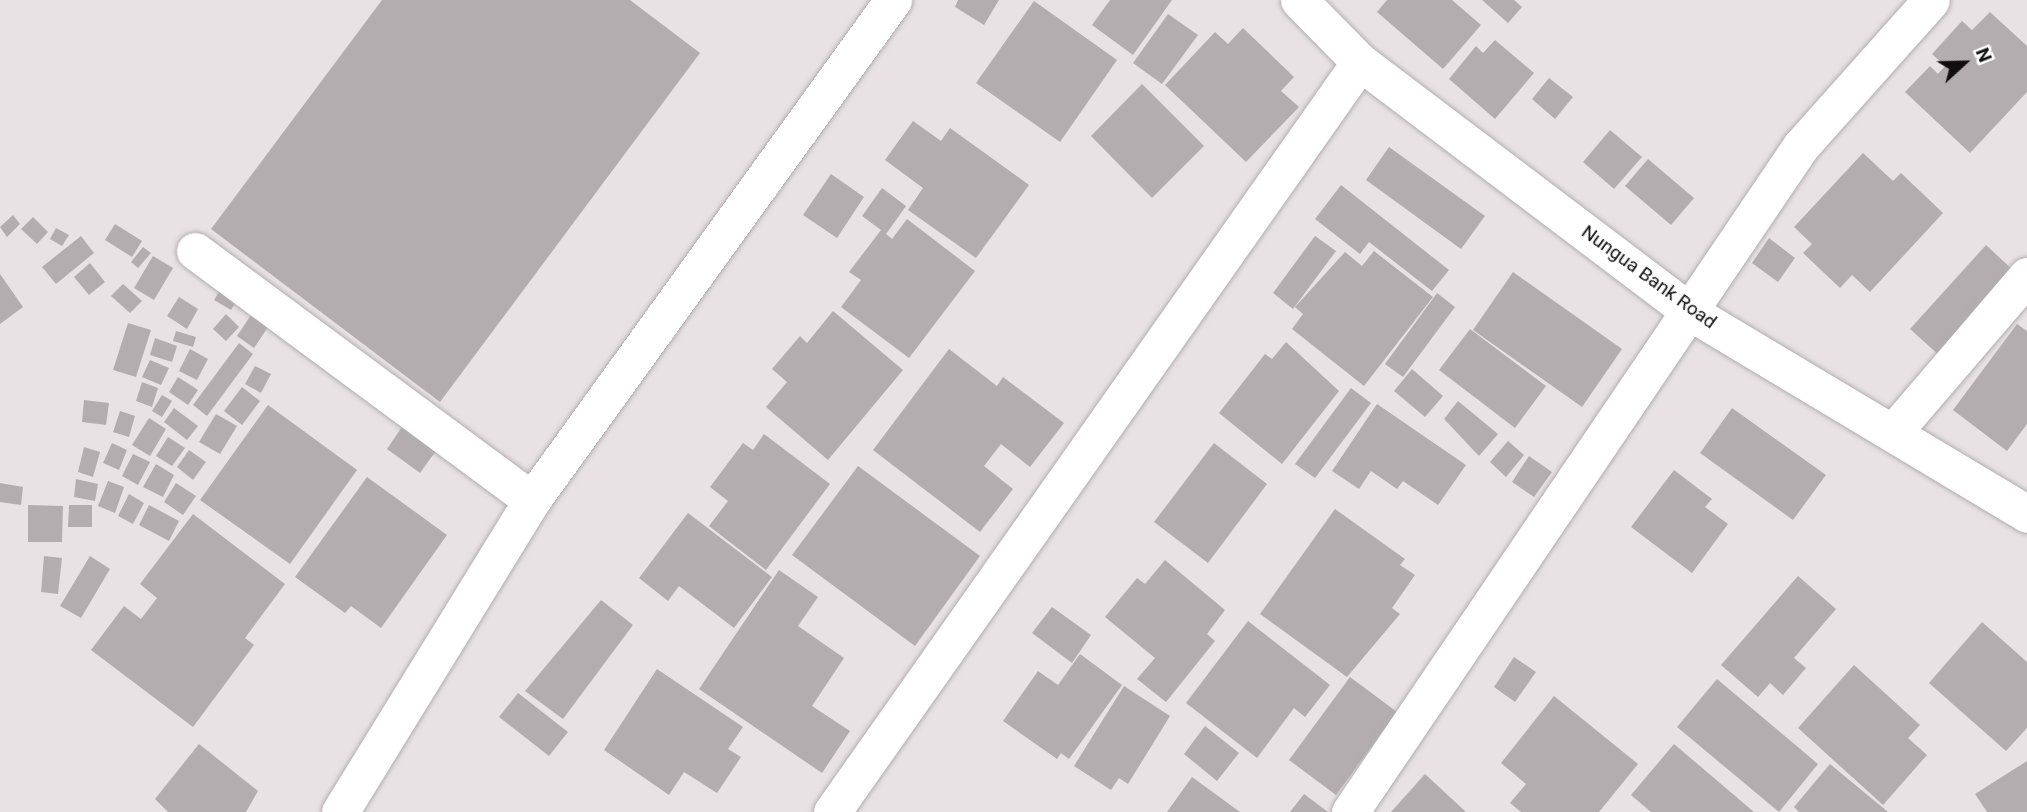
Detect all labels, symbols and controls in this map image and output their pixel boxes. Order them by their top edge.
north arrow [1929,28,1999,98]
text: N [1971,44,1997,65]
street label: Nungua Bank Road [1577,220,1721,334]

